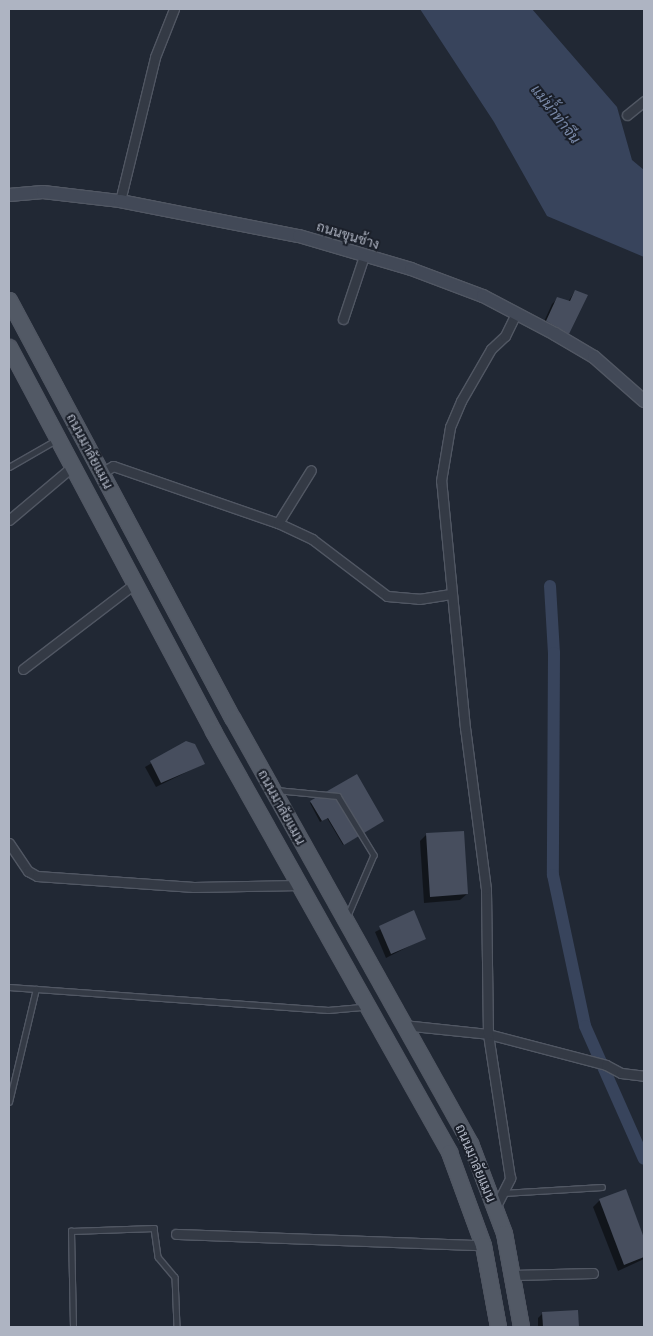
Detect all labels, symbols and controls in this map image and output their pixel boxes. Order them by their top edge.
water label: แม่น้ำท่าจีน [527,81,585,147]
street label: ถนนขุนช้าง [315,217,381,253]
street label: ถนนมาลัยแมน [63,410,117,492]
street label: ถนนมาลัยแมน [255,767,309,847]
street label: ถนนมาลัยแมน [452,1121,500,1205]

